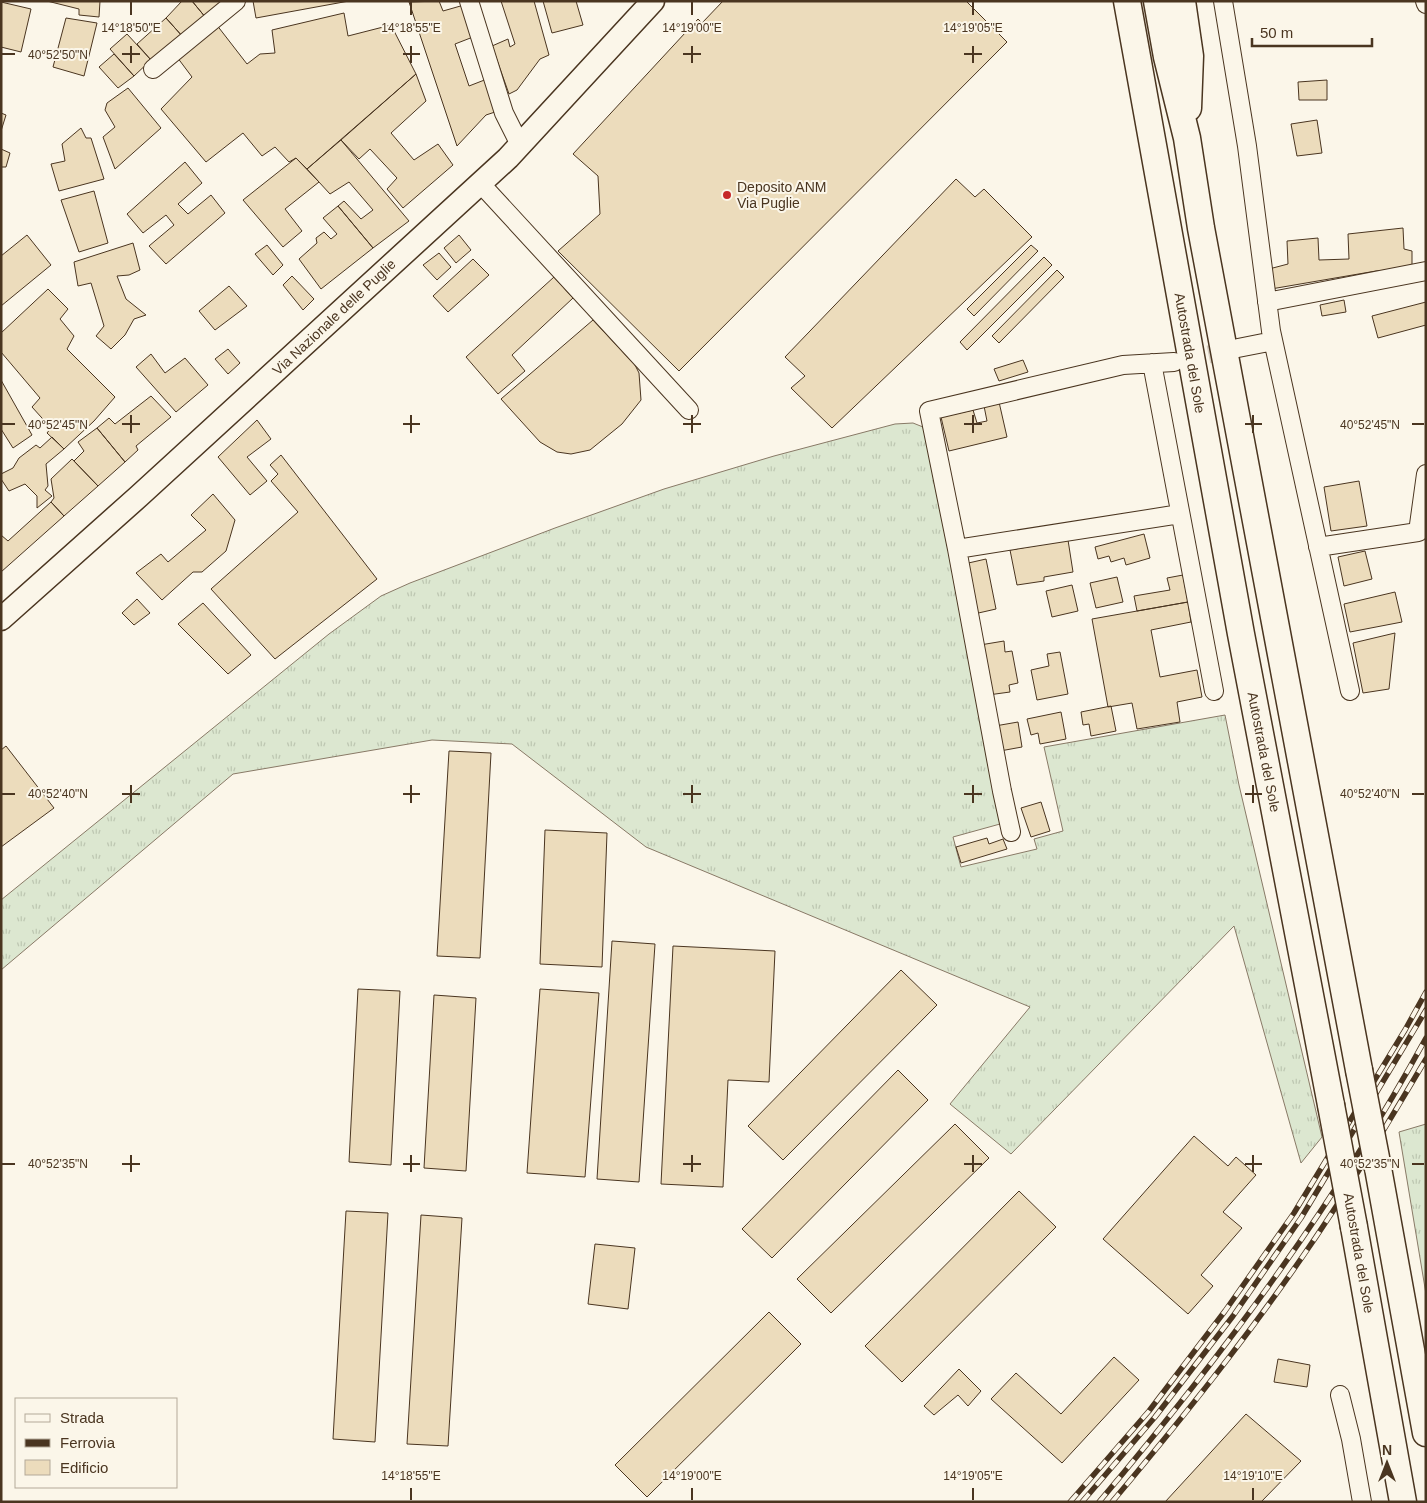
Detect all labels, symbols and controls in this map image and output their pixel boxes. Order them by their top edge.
scale bar [1252,15,1372,47]
text: 14°18'50"E [101,21,161,35]
text: 14°18'55"E [381,21,441,35]
text: 14°19'00"E [662,21,722,35]
text: 14°19'05"E [943,21,1003,35]
text: 50 m [1260,24,1293,41]
text: 40°52'50"N [28,48,88,62]
place label: Deposito ANM Via Puglie [737,179,826,211]
marker: Deposito ANM Via Puglie [721,189,733,201]
street label: Via Nazionale delle Puglie [269,256,399,378]
street label: Autostrada del Sole [1172,291,1209,415]
text: 40°52'45"N [28,418,88,432]
text: 40°52'45"N [1340,418,1400,432]
street label: Autostrada del Sole [1244,690,1284,814]
text: 40°52'40"N [28,787,88,801]
text: 40°52'40"N [1340,787,1400,801]
text: 40°52'35"N [28,1157,88,1171]
text: 40°52'35"N [1340,1157,1400,1171]
street label: Autostrada del Sole [1341,1191,1378,1315]
legend [15,1398,178,1488]
text: Strada [60,1409,105,1426]
text: Ferrovia [60,1434,116,1451]
north arrow [1362,1438,1412,1488]
text: N [1382,1442,1392,1458]
text: Edificio [60,1459,108,1476]
text: 14°18'55"E [381,1469,441,1483]
text: 14°19'00"E [662,1469,722,1483]
text: 14°19'05"E [943,1469,1003,1483]
text: 14°19'10"E [1223,1469,1283,1483]

